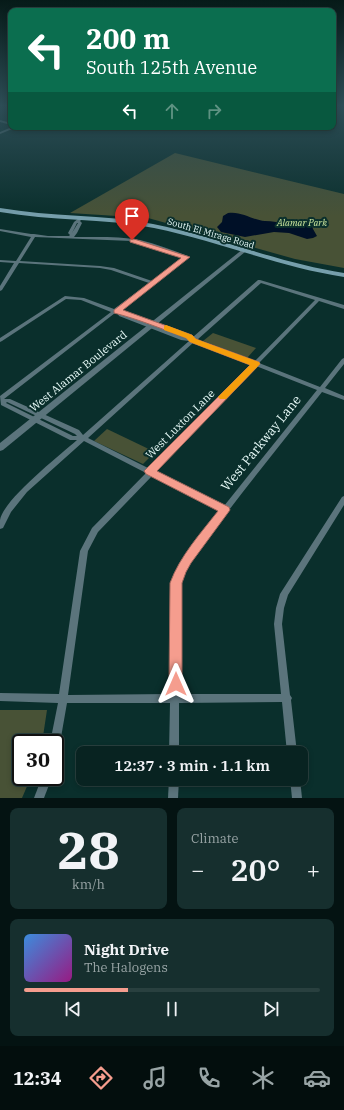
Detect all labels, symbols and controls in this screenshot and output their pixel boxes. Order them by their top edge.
text: 200 m [86,20,170,57]
icon: left [20,24,72,76]
text: South 125th Avenue [86,56,257,79]
icon: left [119,100,141,122]
icon: ahead [161,100,183,122]
icon: right [203,100,225,122]
pin [115,199,149,240]
icon: arrive [121,205,143,227]
street label: South El Mirage Road [166,215,256,251]
park label: Alamar Park [276,217,327,228]
street label: West Alamar Boulevard [26,327,130,415]
street label: West Luxton Lane [142,386,218,462]
street label: West Parkway Lane [217,392,305,494]
position arrow [155,663,197,705]
speed limit sign: 30 [12,734,64,786]
text: 12:37 · 3 min · 1.1 km [114,756,270,775]
text: 28 [57,816,120,883]
text: Climate [191,830,238,847]
text: 20° [230,850,281,889]
text: − [191,855,204,884]
text: + [307,855,320,884]
text: km/h [72,876,105,893]
text: Night Drive [84,940,169,959]
text: The Halogens [84,959,168,976]
icon: previous [62,998,84,1020]
icon: pause [161,998,183,1020]
icon: next [260,998,282,1020]
icon: directions [87,1064,115,1092]
icon: music [141,1064,169,1092]
icon: phone [195,1064,223,1092]
icon: climate [249,1064,277,1092]
icon: car [303,1064,331,1092]
text: 12:34 [13,1067,62,1090]

